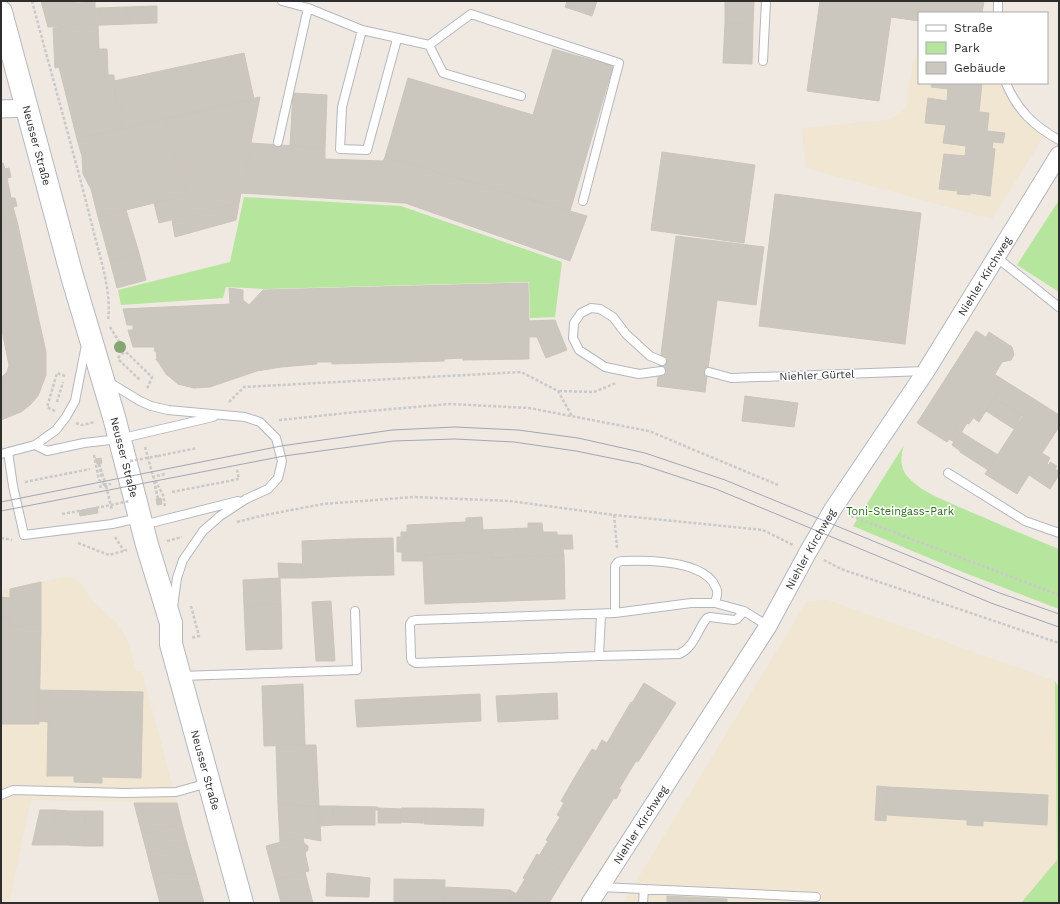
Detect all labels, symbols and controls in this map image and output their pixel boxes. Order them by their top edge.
legend [918,12,1048,84]
text: Straße [954,21,993,35]
text: Park [954,41,980,55]
text: Gebäude [954,61,1006,75]
street label: Neusser Straße [19,104,53,187]
street label: Niehler Kirchweg [956,234,1014,318]
street label: Niehler Gürtel [779,368,855,383]
street label: Neusser Straße [107,416,140,499]
park label: Toni-Steingass-Park [846,505,954,518]
street label: Niehler Kirchweg [783,507,839,592]
street label: Neusser Straße [188,729,222,812]
street label: Niehler Kirchweg [611,783,671,867]

